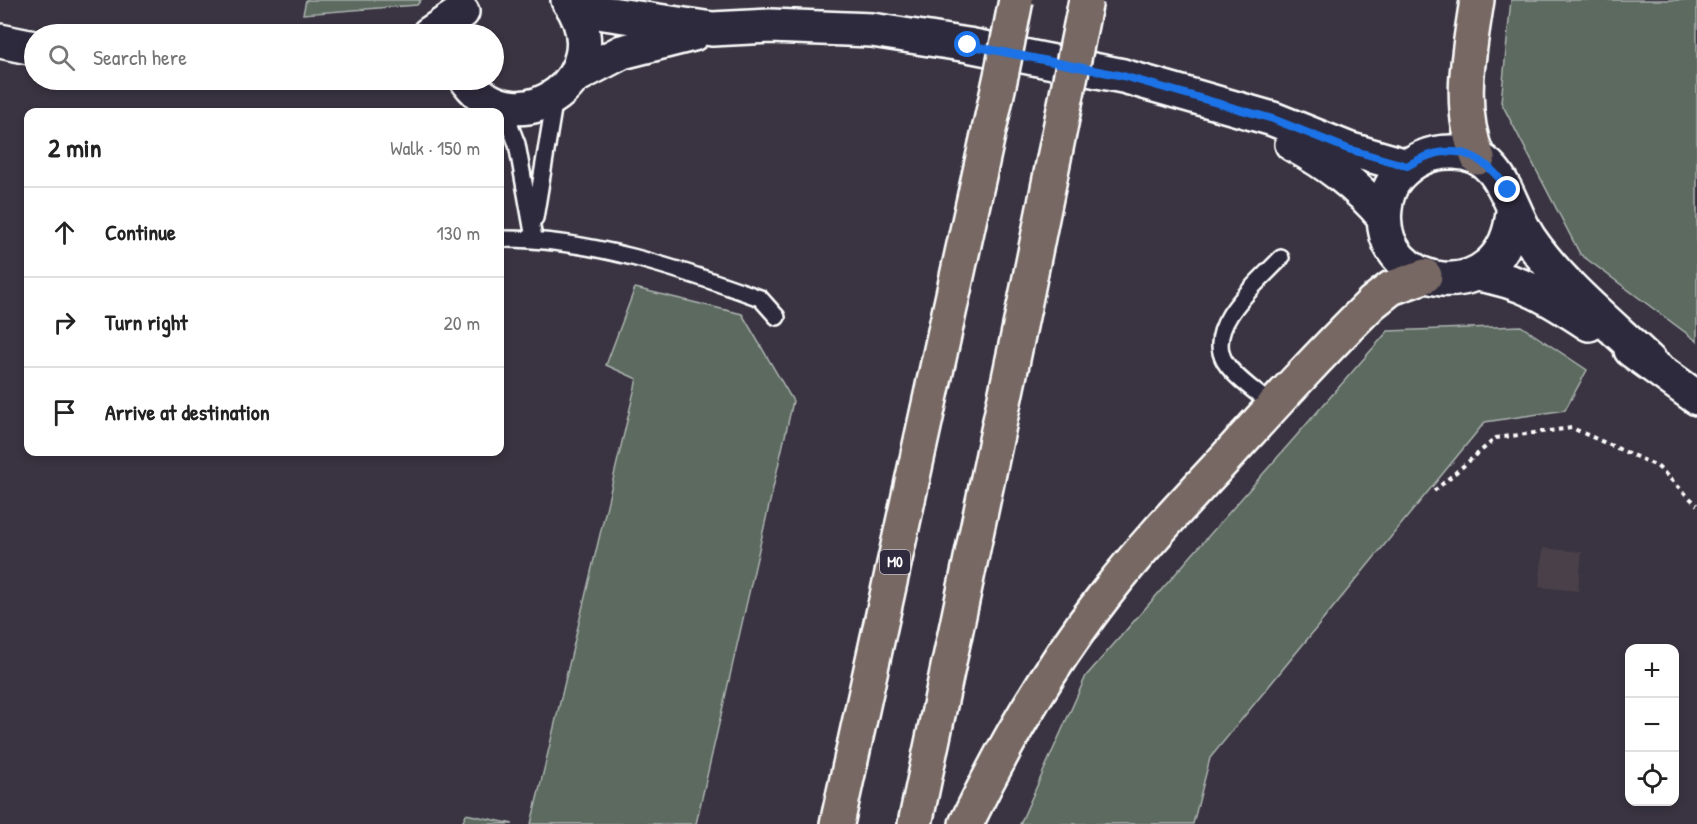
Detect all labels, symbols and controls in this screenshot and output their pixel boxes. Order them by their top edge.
search box [24,24,504,90]
route start [954,31,980,57]
icon: search [45,41,78,74]
text: Search here [93,42,187,72]
text: 2 min [48,130,101,165]
text: Walk · 150 m [390,134,480,161]
route end [1494,176,1520,202]
icon: ahead [48,216,81,249]
text: Continue [105,217,176,247]
text: 130 m [437,219,480,246]
icon: right [48,306,81,339]
text: Turn right [105,307,188,337]
text: 20 m [443,309,480,336]
icon: arrive [48,396,81,429]
text: Arrive at destination [105,397,270,427]
road number: M0 [880,550,910,574]
map controls [1625,644,1679,806]
button: + [1625,644,1679,698]
button: − [1625,698,1679,752]
button: locate [1625,752,1679,806]

